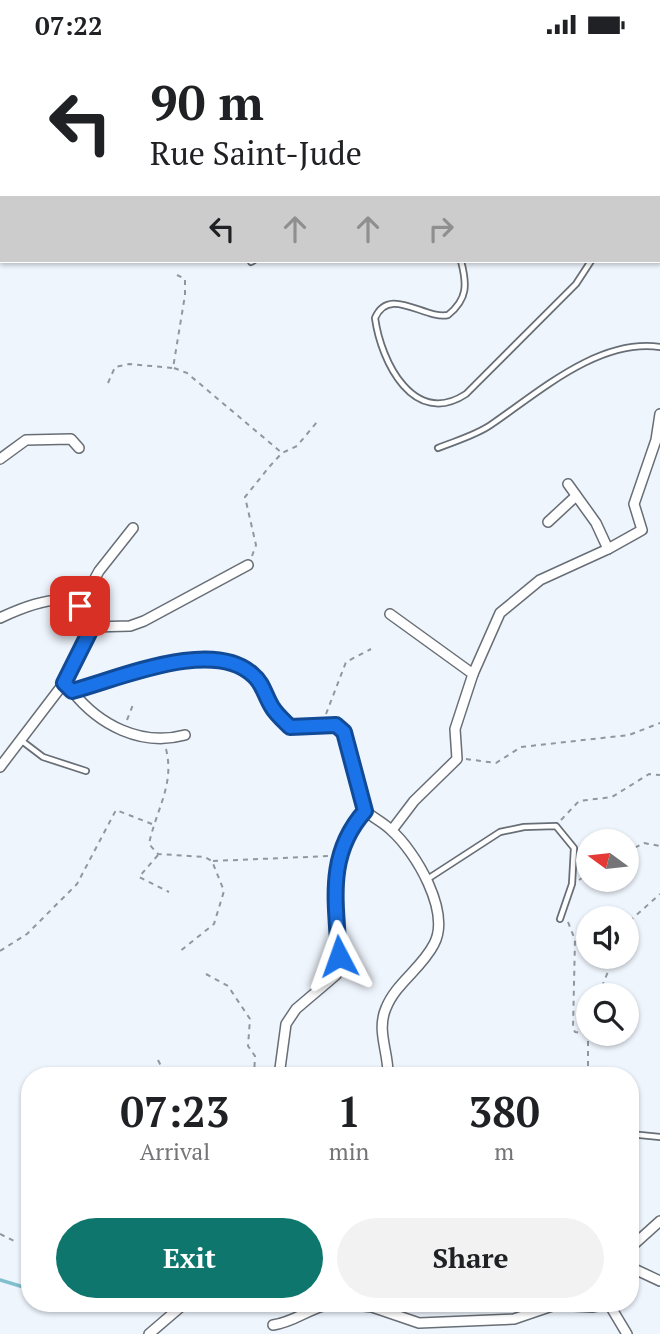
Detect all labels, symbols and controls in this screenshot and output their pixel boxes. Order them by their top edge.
text: 07:22 [35,8,103,42]
text: 90 m [150,69,264,134]
icon: left [35,77,126,168]
text: Rue Saint-Jude [150,132,362,174]
icon: left [203,210,241,248]
icon: ahead [276,210,314,248]
icon: ahead [349,210,387,248]
icon: right [422,210,460,248]
pin [50,576,110,636]
icon: arrive [61,587,99,625]
north arrow [576,829,639,893]
map controls [576,829,639,1046]
button: sound [576,906,639,969]
position arrow [302,919,376,993]
button: search [576,983,639,1046]
text: 07:23 [120,1083,230,1139]
text: 1 [337,1083,361,1139]
text: 380 [469,1083,540,1139]
text: Arrival [140,1136,210,1167]
text: min [329,1136,369,1167]
text: m [494,1136,514,1167]
button: Exit [56,1218,323,1298]
button: Share [337,1218,604,1298]

